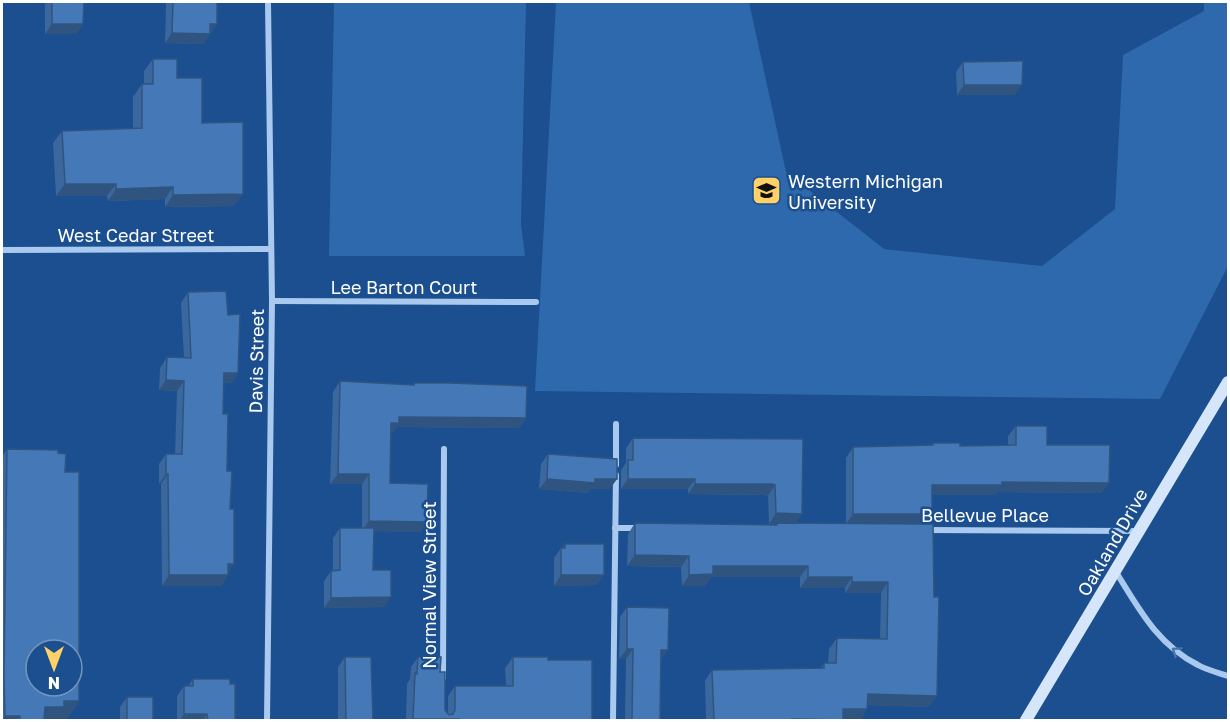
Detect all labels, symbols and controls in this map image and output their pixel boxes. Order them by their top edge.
place label: Western Michigan University [788,170,943,213]
school or university icon: Western Michigan University [751,175,783,207]
street label: West Cedar Street [58,224,214,246]
street label: Lee Barton Court [330,276,478,298]
street label: Davis Street [244,308,268,414]
street label: Oakland Drive [1072,484,1152,600]
street label: Normal View Street [418,501,440,669]
street label: Bellevue Place [921,504,1049,526]
north arrow [24,638,84,698]
one-way arrow [1172,647,1183,658]
text: N [48,673,60,693]

